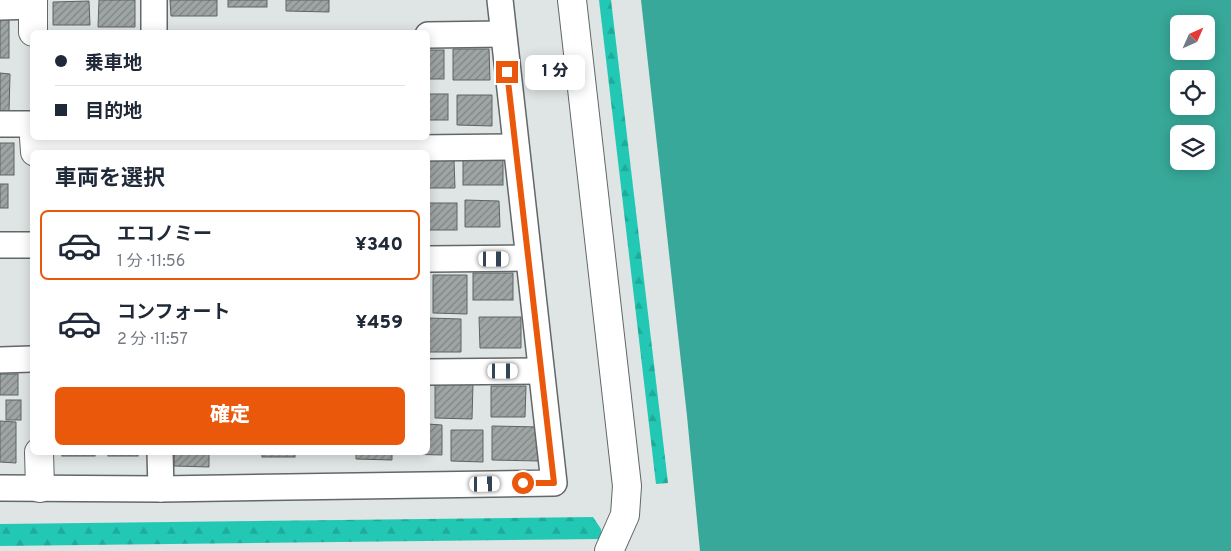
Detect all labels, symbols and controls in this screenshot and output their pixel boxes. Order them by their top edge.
north arrow [1170,15,1215,60]
map controls [1170,15,1215,170]
text: 乗車地 [85,52,142,76]
callout: 1 分 [524,54,584,90]
route end [496,61,518,83]
text: 1 分 [542,62,568,82]
button: locate [1170,70,1215,115]
text: 目的地 [85,100,142,124]
button: layers [1170,125,1215,170]
text: 車両を選択 [55,166,165,193]
icon: car [57,223,102,268]
text: エコノミー [117,223,212,247]
text: ¥340 [355,233,403,257]
text: 1 分 · 11:56 [117,252,185,272]
car [479,252,509,267]
icon: car [57,301,102,346]
text: コンフォート [117,301,230,325]
text: ¥459 [355,311,403,335]
text: 2 分 · 11:57 [117,330,188,350]
car [488,364,518,379]
button: 確定 [55,387,405,445]
route start [512,472,534,494]
car [469,476,500,492]

